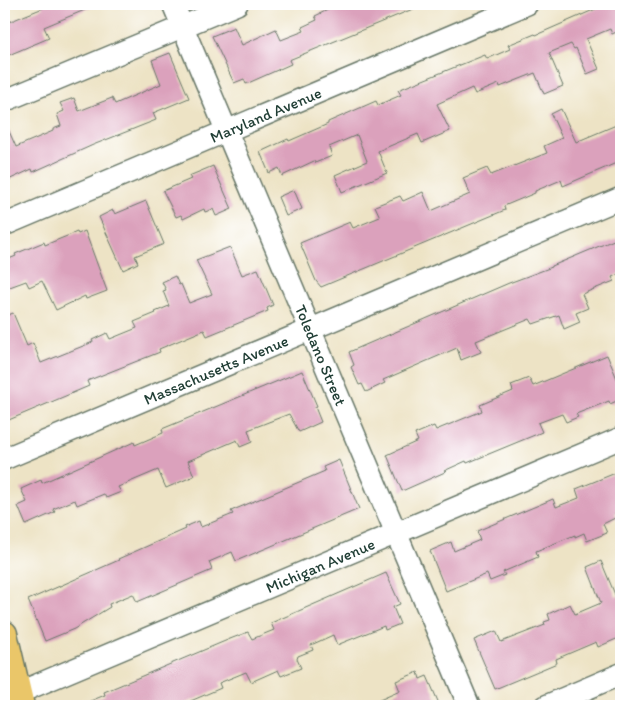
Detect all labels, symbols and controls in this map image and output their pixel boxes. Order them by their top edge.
street label: Maryland Avenue [207,83,324,147]
street label: Toledano Street [291,302,350,409]
street label: Massachusetts Avenue [141,331,291,409]
street label: Michigan Avenue [263,534,378,597]

